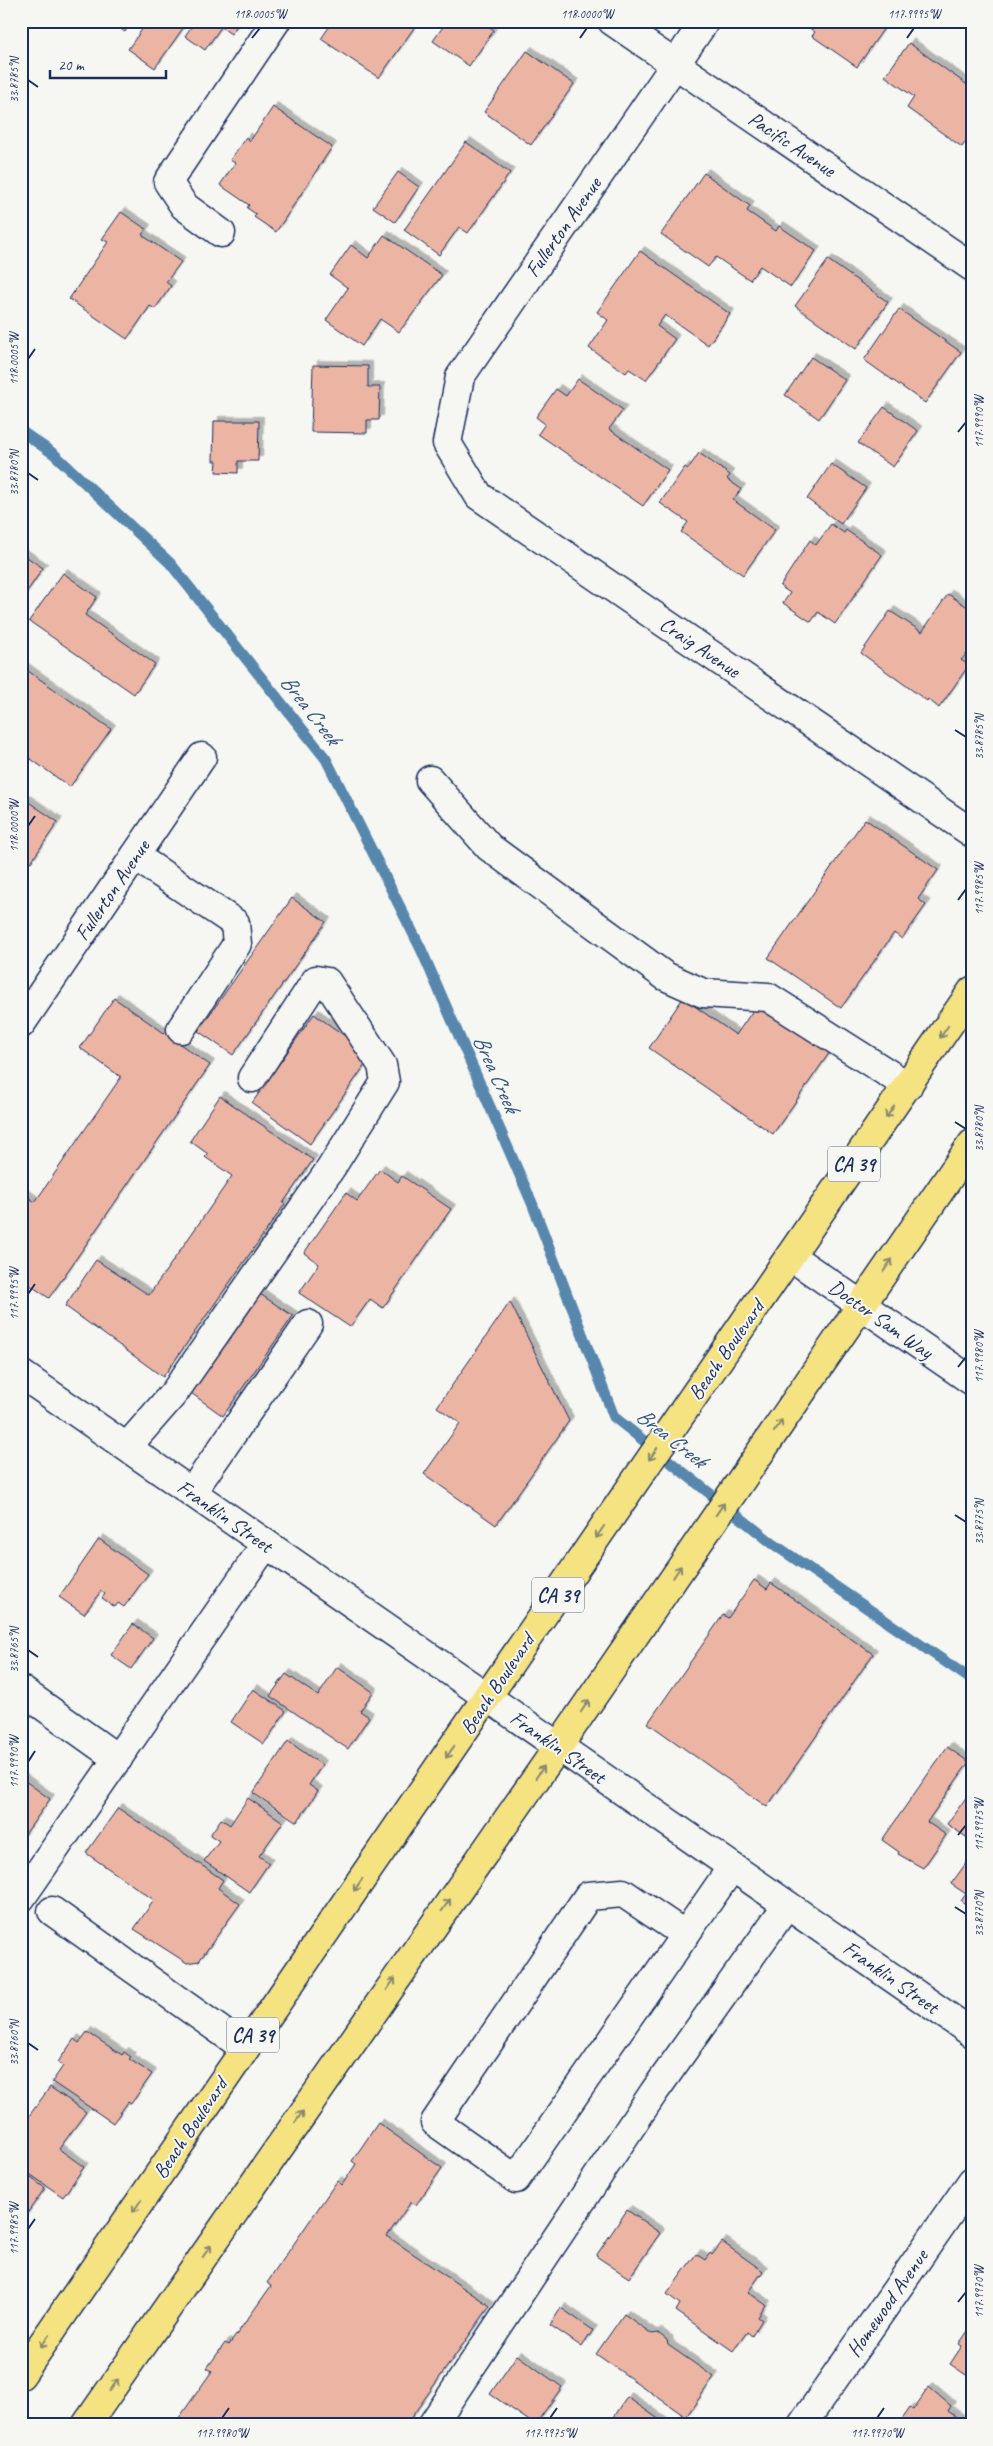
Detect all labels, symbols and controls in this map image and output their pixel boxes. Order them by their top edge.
text: 118.0005°W [234,6,288,22]
text: 118.0000°W [561,6,615,22]
text: 117.9995°W [888,6,942,22]
scale bar [50,48,166,80]
text: 33.8785°N [6,56,22,103]
text: 20 m [58,56,85,75]
street label: Pacific Avenue [743,105,842,183]
street label: Fullerton Avenue [519,171,608,282]
text: 118.0005°W [6,331,22,385]
text: 117.9990°W [971,394,987,448]
text: 33.8780°N [6,449,22,496]
street label: Craig Avenue [655,611,746,684]
water label: Brea Creek [274,669,349,753]
text: 33.8785°N [971,713,987,760]
text: 118.0000°W [6,798,22,852]
street label: Fullerton Avenue [69,834,156,945]
text: 117.9985°W [971,861,987,915]
one-way arrow [939,1024,949,1038]
water label: Brea Creek [467,1030,527,1120]
one-way arrow [885,1105,895,1119]
text: 33.8780°N [971,1105,987,1152]
road number: CA 39 [828,1146,880,1182]
one-way arrow [883,1258,893,1272]
text: 117.9995°W [6,1266,22,1320]
street label: Doctor Sam Way [824,1274,940,1366]
street label: Beach Boulevard [682,1293,771,1405]
text: 117.9980°W [971,1329,987,1383]
water label: Brea Creek [631,1402,715,1476]
one-way arrow [773,1419,783,1433]
one-way arrow [648,1447,658,1461]
street label: Franklin Street [172,1474,279,1559]
text: 33.8775°N [971,1498,987,1545]
one-way arrow [715,1502,725,1516]
one-way arrow [594,1525,604,1539]
one-way arrow [671,1565,682,1579]
road number: CA 39 [532,1578,584,1612]
text: 33.8765°N [6,1626,22,1673]
street label: Beach Boulevard [454,1626,542,1739]
one-way arrow [580,1700,590,1714]
street label: Franklin Street [505,1705,612,1790]
text: 117.9990°W [6,1734,22,1788]
one-way arrow [445,1744,455,1758]
one-way arrow [535,1765,545,1779]
text: 117.9975°W [971,1797,987,1851]
one-way arrow [353,1878,363,1892]
text: 33.8770°N [971,1890,987,1937]
one-way arrow [441,1898,451,1912]
street label: Franklin Street [838,1935,945,2020]
one-way arrow [386,1977,397,1991]
road number: CA 39 [227,2018,279,2052]
text: 33.8760°N [6,2019,22,2066]
street label: Beach Boulevard [147,2070,235,2183]
one-way arrow [294,2111,304,2125]
one-way arrow [131,2199,141,2213]
text: 117.9985°W [6,2201,22,2255]
street label: Homewood Avenue [840,2243,935,2362]
one-way arrow [202,2244,212,2258]
text: 117.9970°W [971,2264,987,2318]
one-way arrow [40,2333,50,2347]
one-way arrow [109,2378,119,2392]
text: 117.9980°W [196,2425,250,2441]
text: 117.9975°W [524,2425,578,2441]
text: 117.9970°W [851,2425,905,2441]

